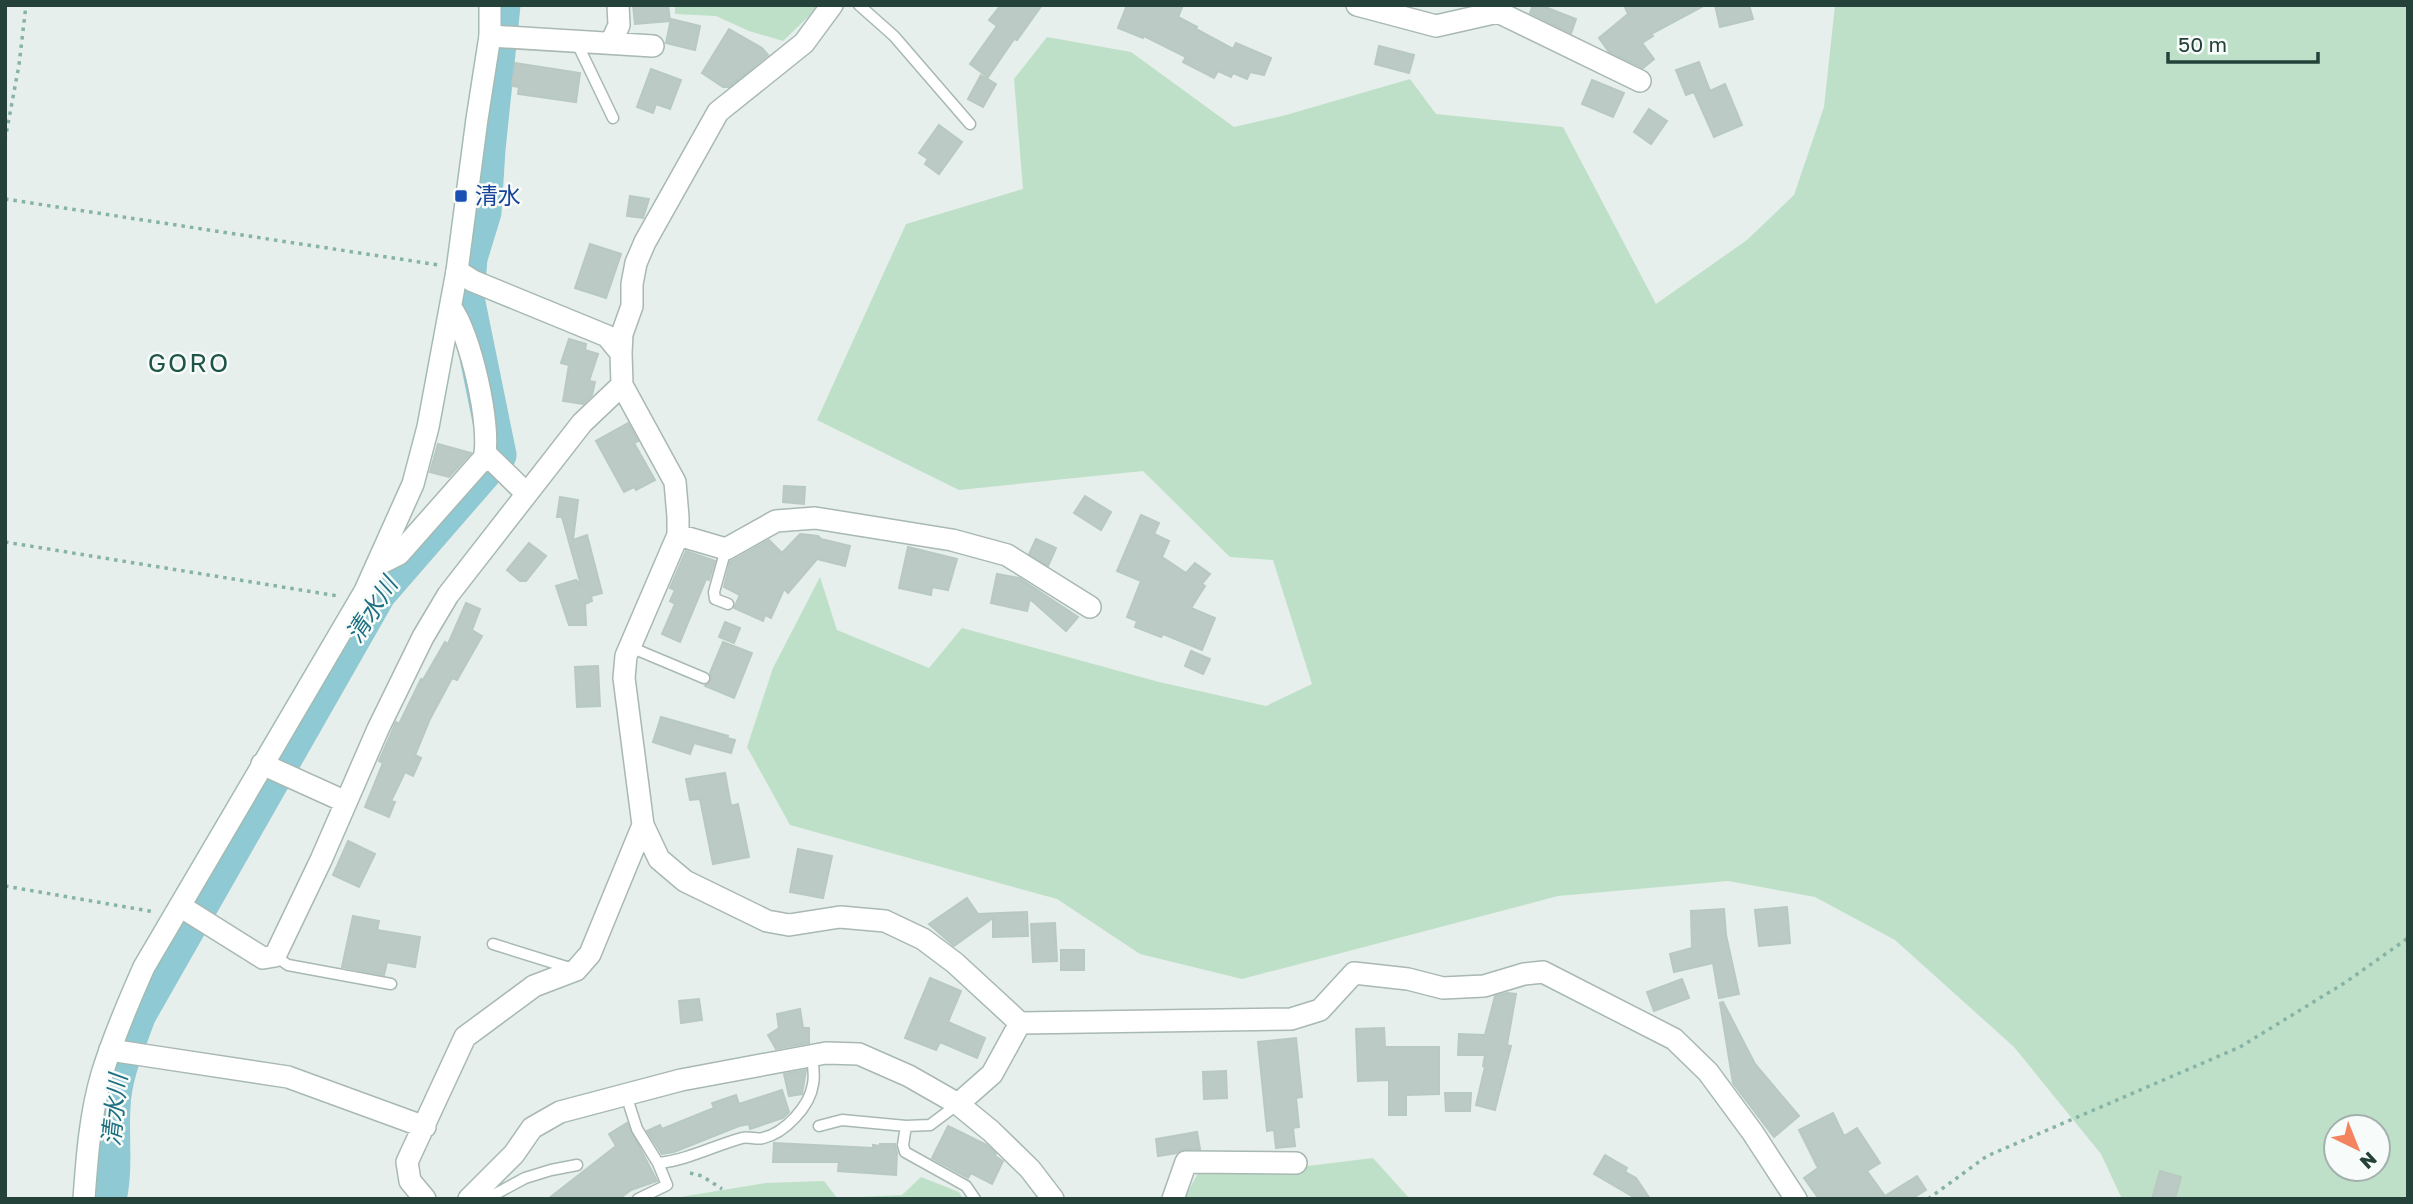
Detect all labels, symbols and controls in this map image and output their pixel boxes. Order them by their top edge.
scale bar [2168,21,2318,65]
text: 50 m [2178,31,2227,57]
place label: 清水 [475,181,521,209]
marker: 清水 [453,188,469,204]
district label: GORO [148,347,230,378]
water label: 清水川 [339,569,404,647]
water label: 清水川 [95,1070,132,1147]
north arrow [2322,1113,2392,1183]
text: N [2356,1147,2382,1174]

